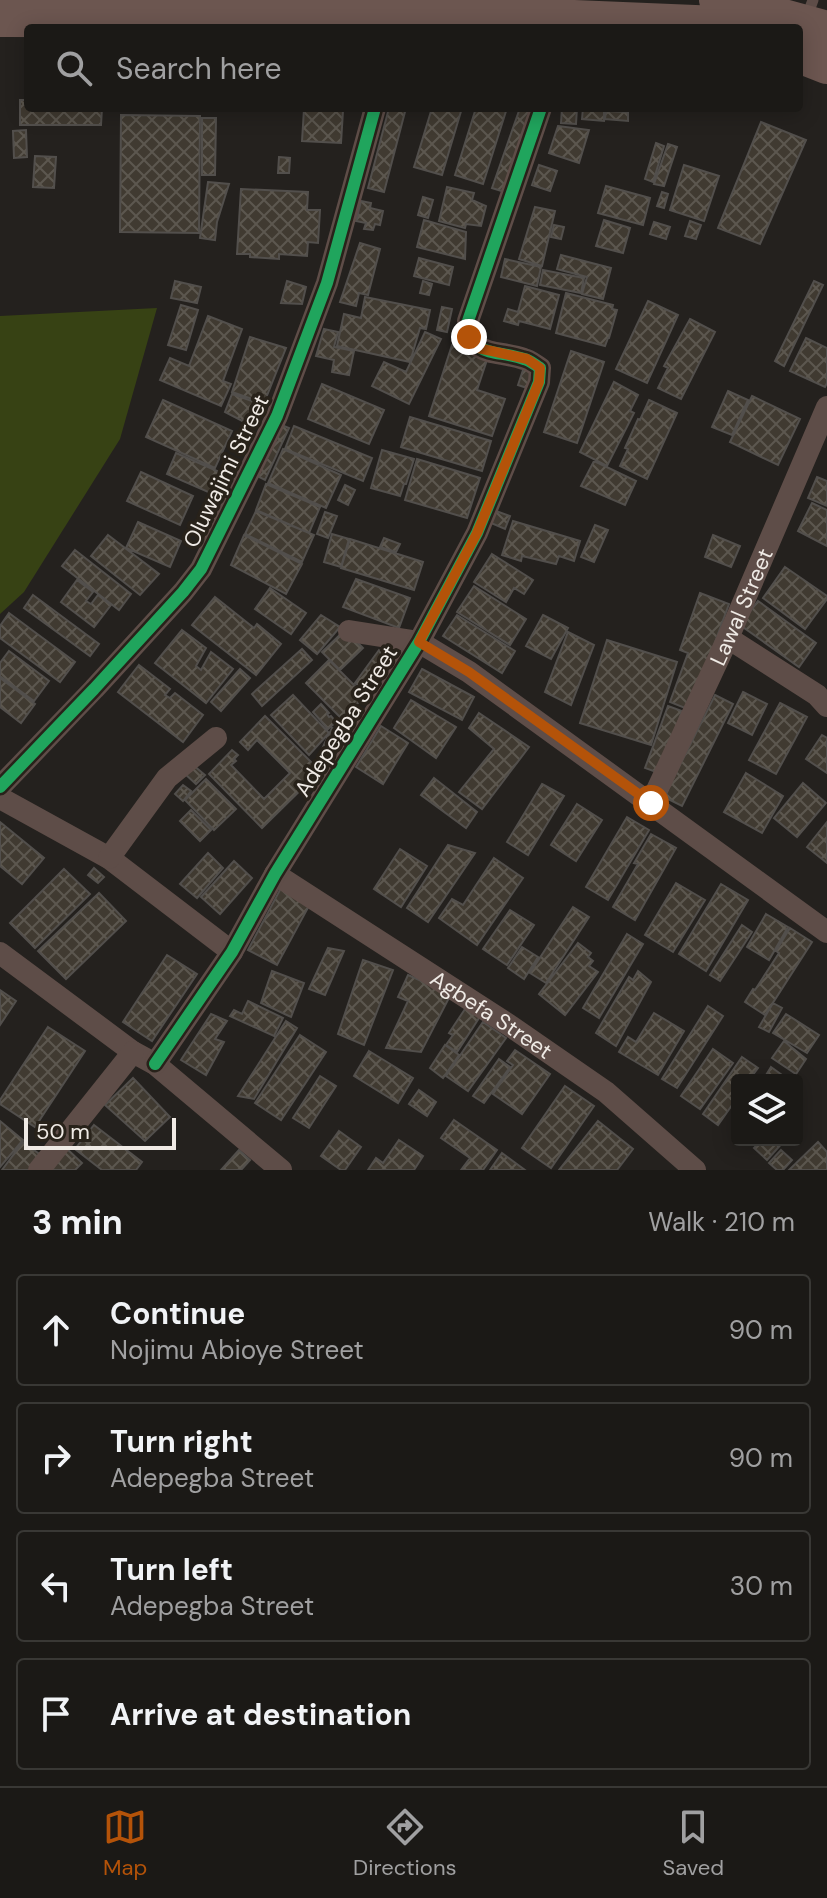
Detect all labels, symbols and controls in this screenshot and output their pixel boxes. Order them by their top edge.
search box [24,24,803,112]
icon: search [52,46,96,90]
text: Search here [116,49,282,88]
route end [451,319,487,355]
street label: Oluwajimi Street [176,390,276,552]
street label: Lawal Street [703,544,779,670]
street label: Adepegba Street [288,640,404,802]
route start [633,785,669,821]
street label: Agbefa Street [425,964,558,1065]
map controls [731,1074,803,1146]
button: layers [731,1074,803,1146]
scale bar [24,1114,176,1150]
text: 50 m [36,1117,90,1146]
text: 3 min [32,1200,123,1245]
text: Walk · 210 m [648,1205,795,1239]
text: Continue [110,1294,245,1333]
icon: ahead [34,1308,78,1352]
text: 90 m [729,1313,793,1347]
text: Nojimu Abioye Street [110,1333,364,1367]
text: Turn right [110,1422,253,1461]
icon: right [34,1436,78,1480]
text: 90 m [729,1441,793,1475]
text: Adepegba Street [110,1461,314,1495]
text: Turn left [110,1550,233,1589]
icon: left [34,1564,78,1608]
text: 30 m [730,1569,793,1603]
text: Adepegba Street [110,1589,314,1623]
icon: arrive [34,1692,78,1736]
text: Arrive at destination [110,1695,411,1734]
tab: Map [103,1805,147,1882]
tab: Directions [353,1805,457,1882]
tab: Saved [662,1805,724,1882]

